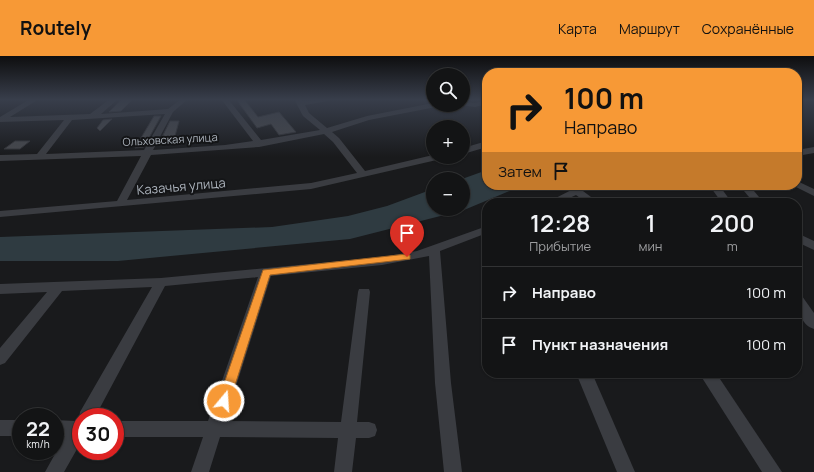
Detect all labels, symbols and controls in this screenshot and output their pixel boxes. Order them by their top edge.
text: Routely [20,15,91,41]
text: Карта [558,19,597,38]
text: Маршрут [619,19,680,38]
text: Сохранённые [702,19,794,38]
map controls [426,68,470,216]
button: search [426,68,470,112]
text: 100 m [564,79,644,117]
icon: right [498,84,550,136]
text: Направо [564,115,638,139]
button: + [426,120,470,164]
street label: Ольховская улица [122,129,218,149]
icon: arrive [550,160,572,182]
text: Затем [498,161,542,182]
button: − [426,172,470,216]
street label: Казачья улица [136,173,226,199]
text: 12:28 [530,206,591,239]
text: 1 [645,206,656,239]
text: 200 [710,206,755,239]
pin [390,216,424,257]
icon: arrive [396,222,418,244]
text: Прибытие [529,237,591,255]
text: мин [638,237,663,255]
text: m [727,237,738,255]
icon: right [498,282,520,304]
text: Направо [532,282,596,303]
text: 100 m [746,282,786,303]
icon: arrive [498,334,520,356]
text: Пункт назначения [532,334,668,355]
text: 100 m [746,334,786,355]
position arrow [203,380,245,422]
speed limit sign: 30 [72,408,124,460]
text: 22 [26,415,50,442]
text: km/h [26,437,50,451]

